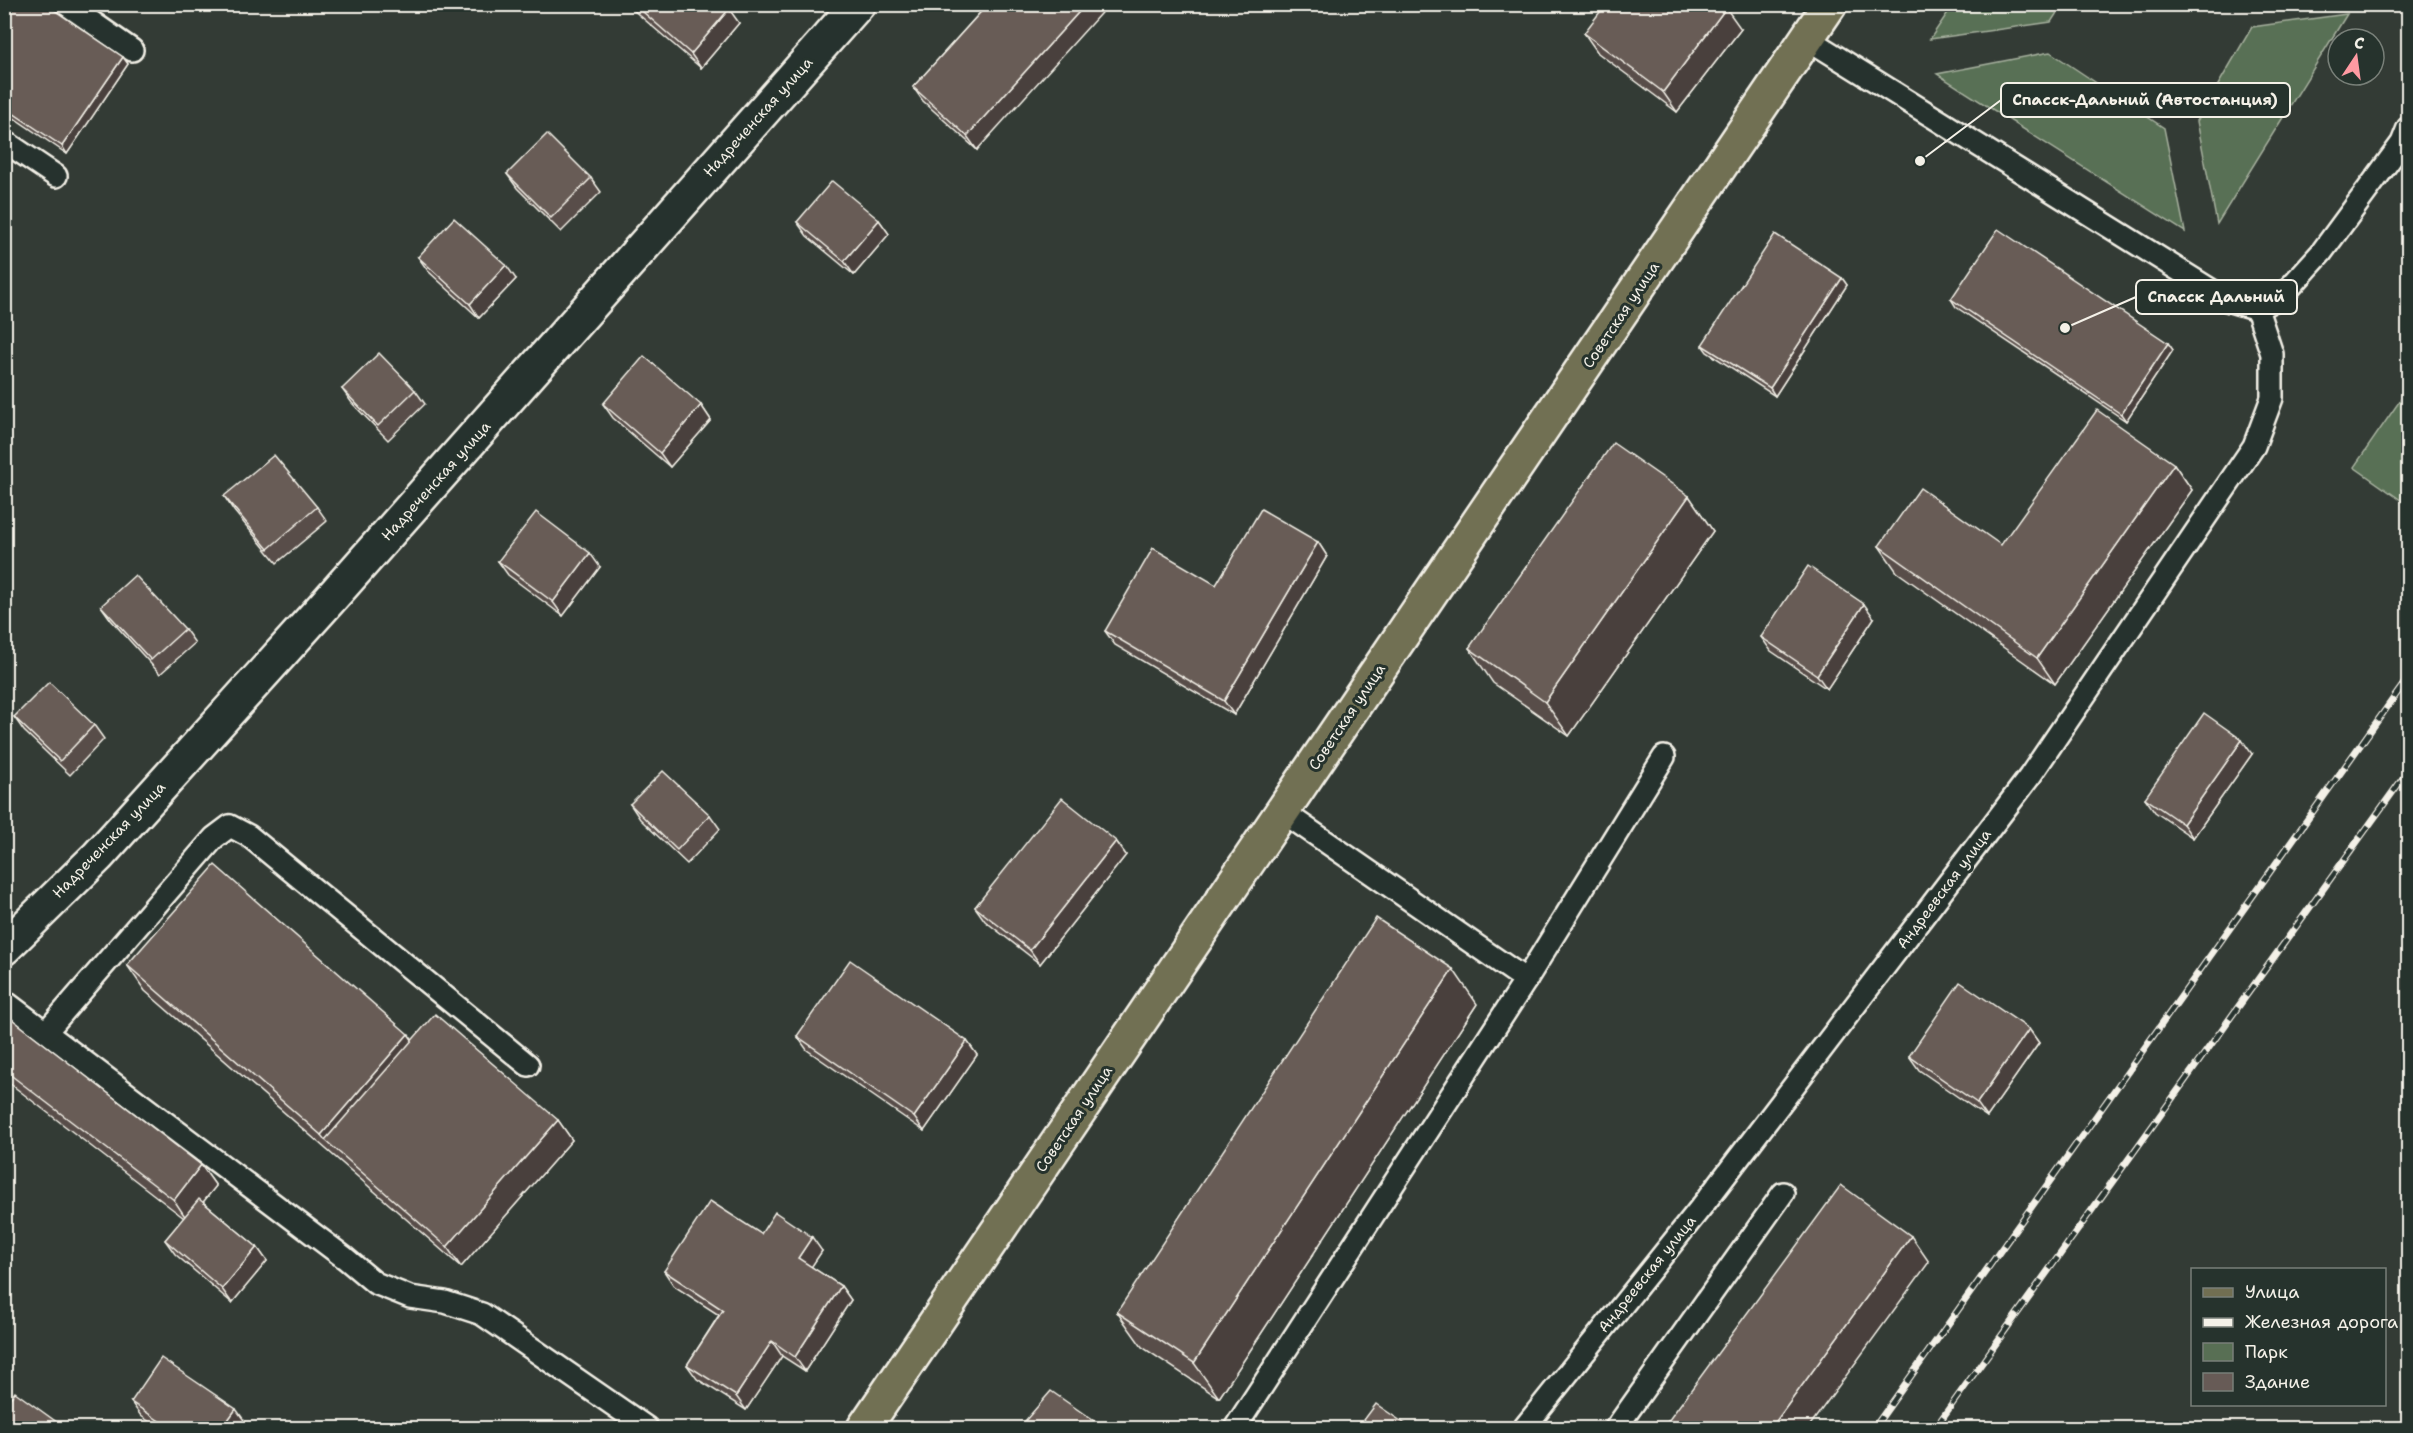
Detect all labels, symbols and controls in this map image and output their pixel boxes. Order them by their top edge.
north arrow [2326,27,2386,87]
text: С [2352,32,2367,54]
street label: Надреченская улица [699,52,818,181]
callout: Спасск-Дальний (Автостанция) [2001,83,2290,117]
text: Спасск-Дальний (Автостанция) [2012,89,2278,110]
street label: Советская улица [1578,257,1664,372]
callout: Спасск Дальний [2136,280,2297,314]
text: Спасск Дальний [2147,286,2285,307]
street label: Надреченская улица [377,416,496,545]
street label: Советская улица [1304,659,1390,774]
street label: Надреченская улица [48,777,170,903]
street label: Андреевская улица [1892,824,1996,953]
street label: Советская улица [1031,1061,1117,1176]
street label: Андреевская улица [1594,1211,1701,1337]
legend [2191,1268,2386,1406]
text: Улица [2245,1280,2299,1304]
text: Железная дорога [2245,1310,2398,1334]
text: Парк [2245,1340,2288,1364]
text: Здание [2245,1370,2310,1394]

